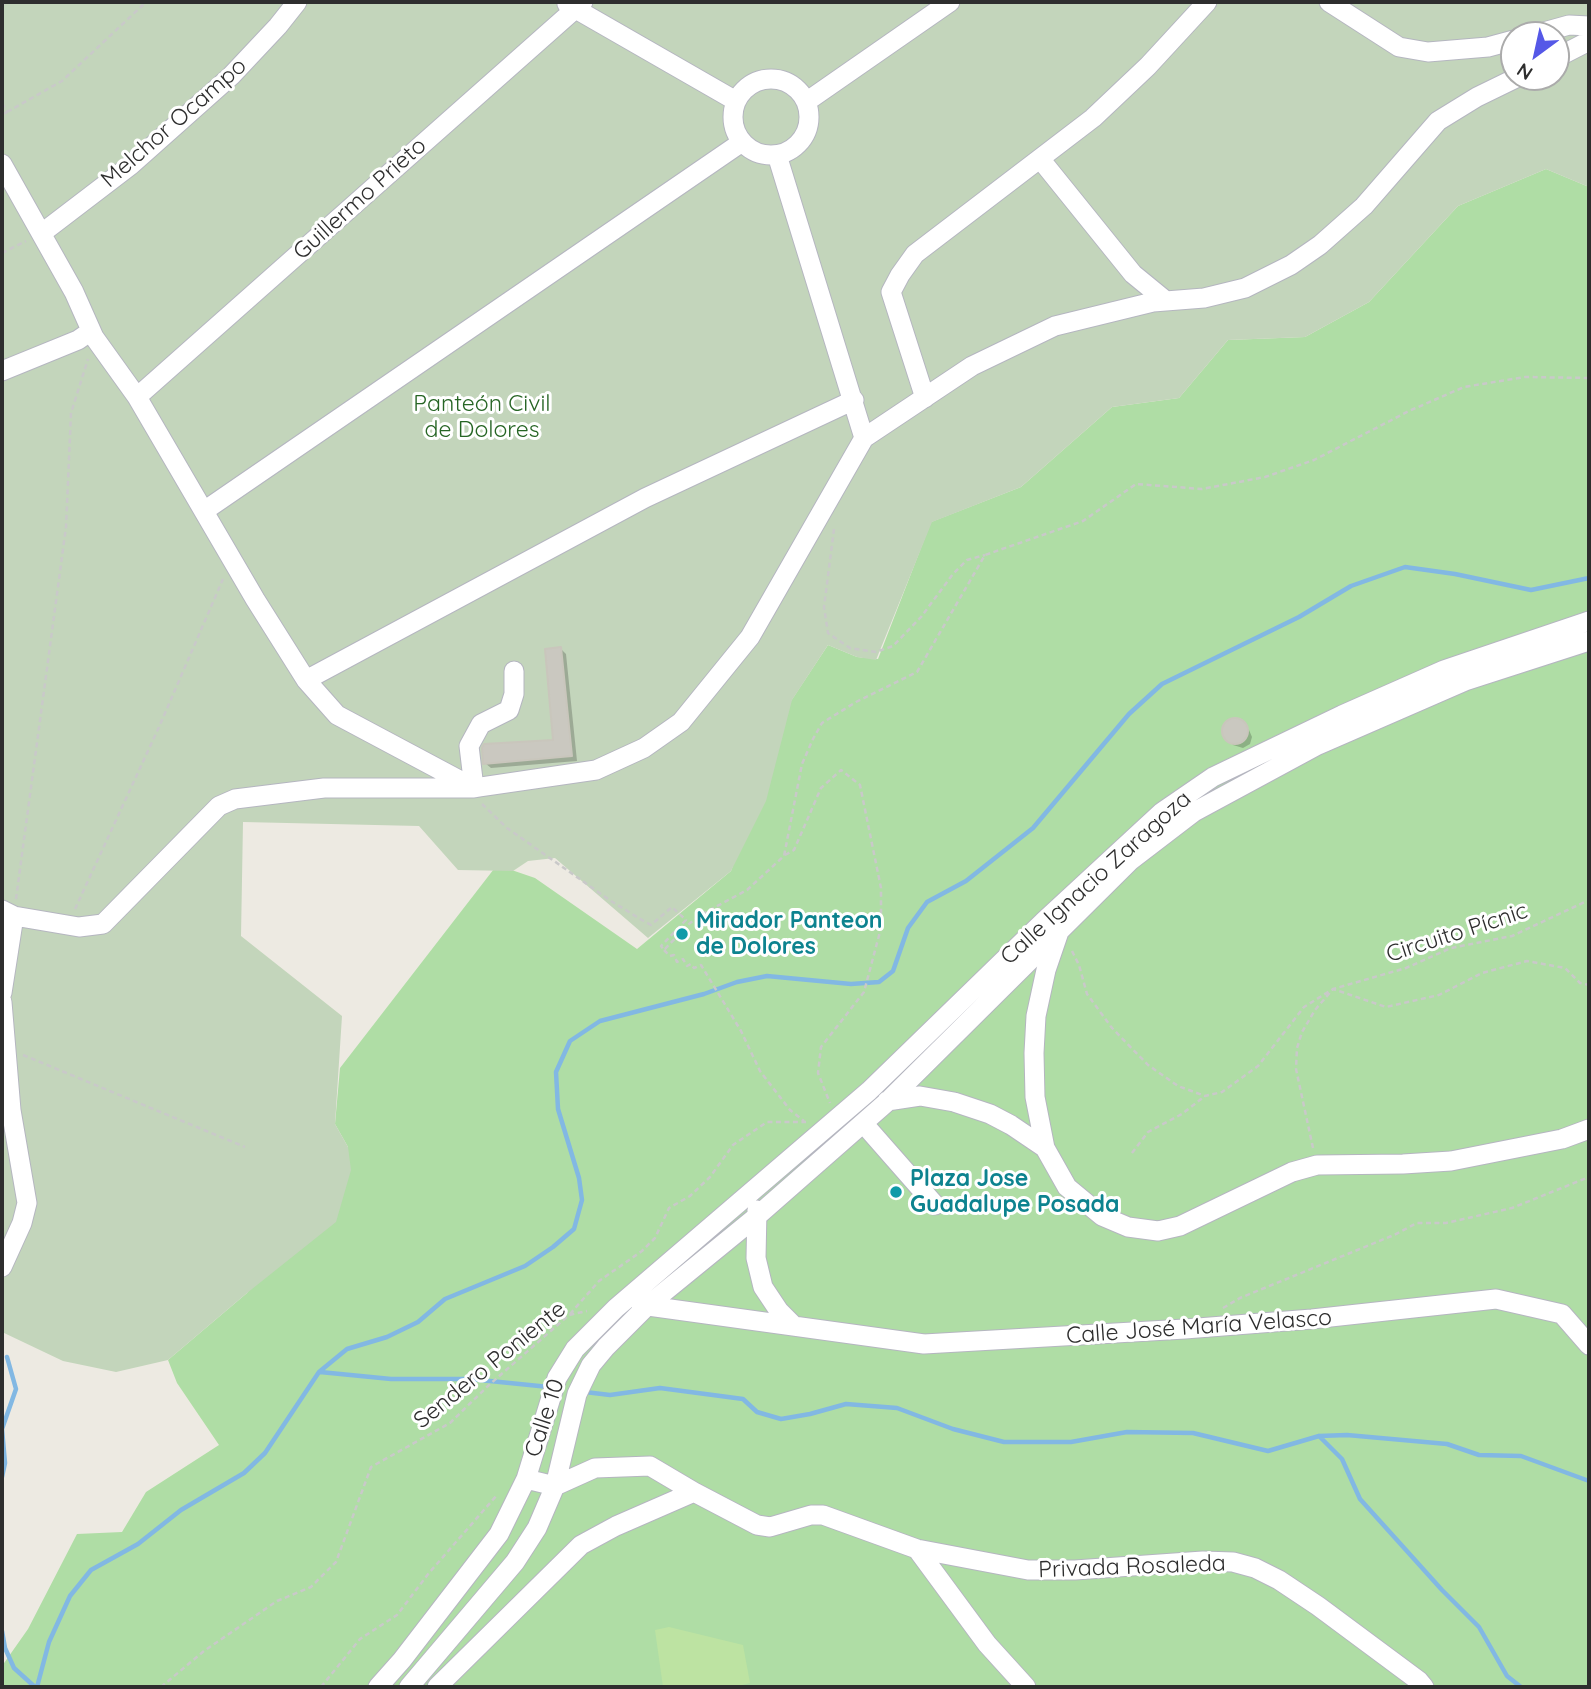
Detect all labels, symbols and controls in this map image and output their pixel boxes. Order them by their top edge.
north arrow [1500,21,1570,91]
street label: Melchor Ocampo [96,52,252,194]
text: N [1512,58,1537,86]
street label: Guillermo Prieto [288,132,432,266]
park label: Panteón Civil de Dolores [413,390,551,444]
street label: Calle Ignacio Zaragoza [995,785,1197,971]
street label: Circuito Pícnic [1383,897,1531,969]
place label: Mirador Panteon de Dolores [696,907,882,961]
marker: Mirador Panteon de Dolores [674,926,690,942]
place label: Plaza Jose Guadalupe Posada [910,1165,1119,1219]
marker: Plaza Jose Guadalupe Posada [888,1184,904,1200]
street label: Sendero Poniente [409,1295,571,1435]
street label: Calle José María Velasco [1065,1304,1333,1350]
street label: Calle 10 [519,1375,571,1461]
street label: Privada Rosaleda [1038,1550,1226,1584]

